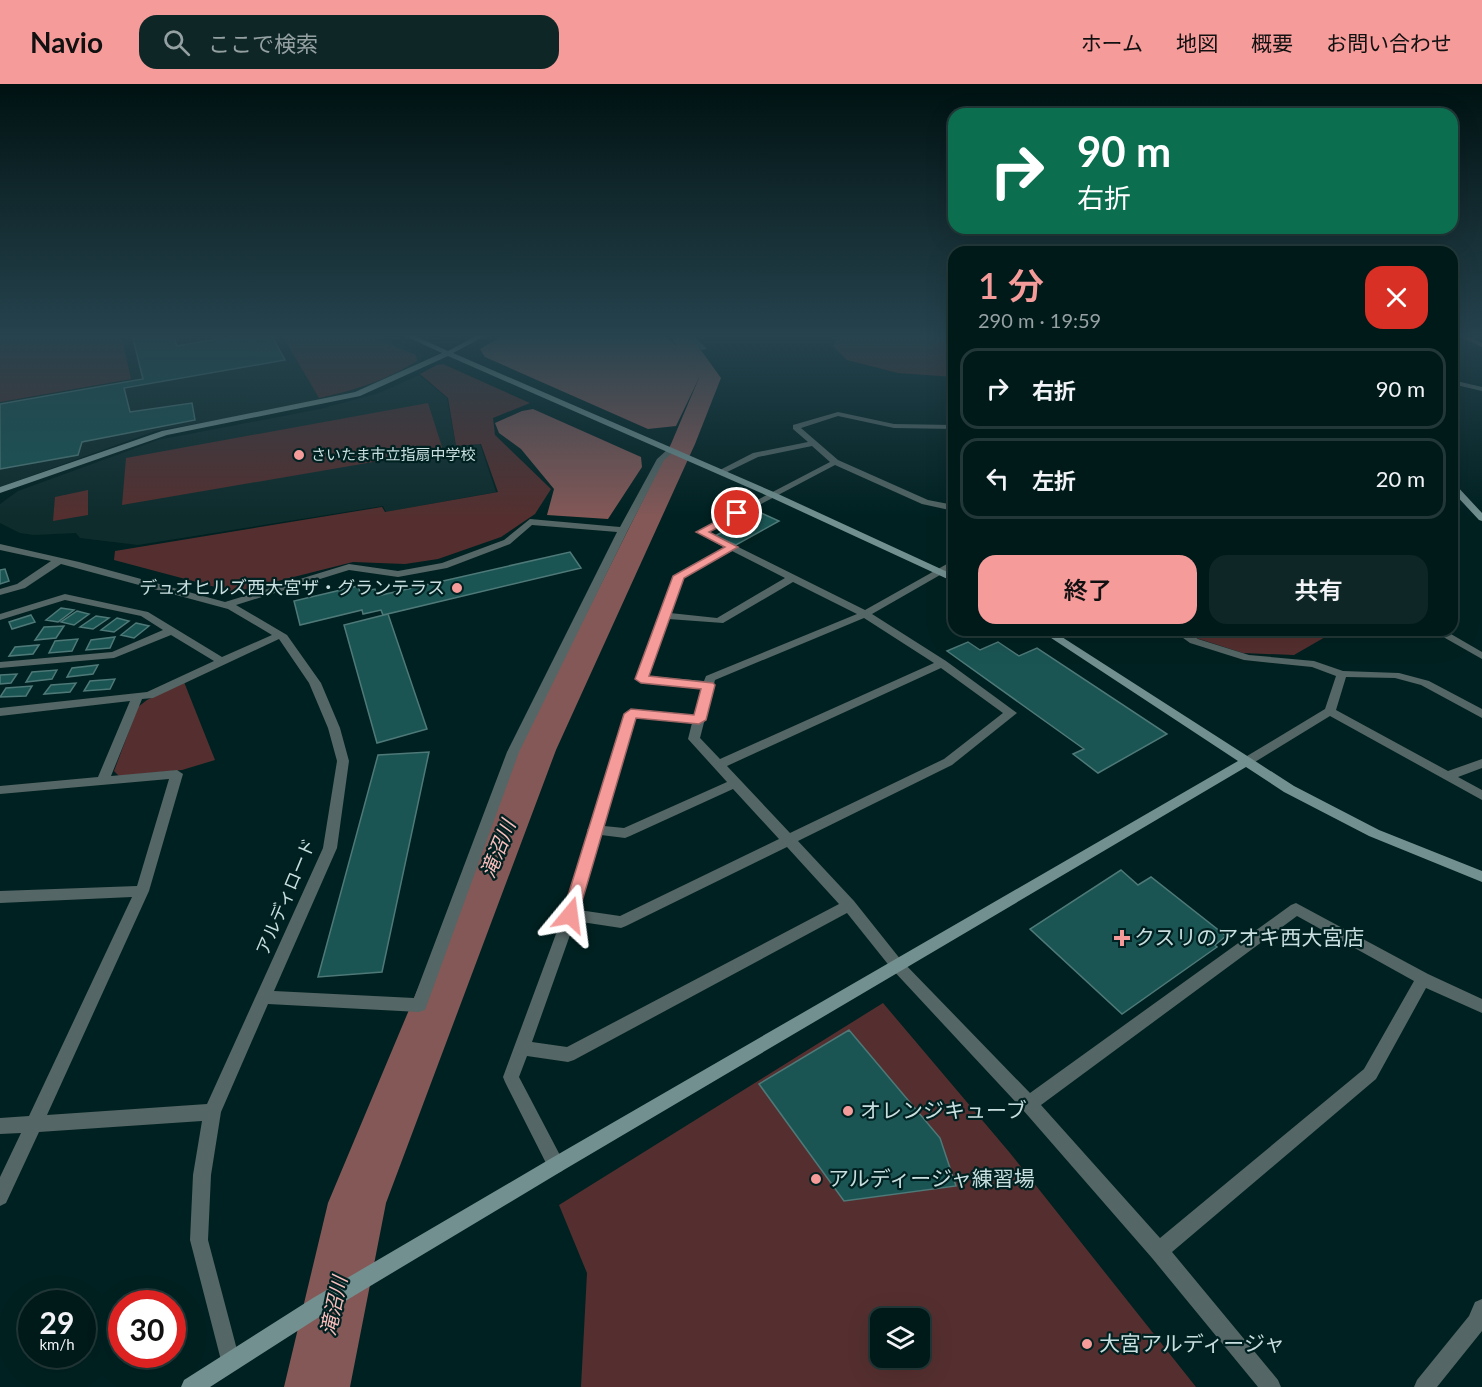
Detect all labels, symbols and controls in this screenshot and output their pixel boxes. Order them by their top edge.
search box [139,15,559,69]
text: Navio [30,25,103,59]
icon: search [160,26,193,59]
text: ここで検索 [208,30,318,57]
text: ホーム [1081,30,1143,55]
text: 地図 [1176,30,1218,55]
text: 概要 [1251,30,1293,55]
text: お問い合わせ [1326,30,1452,55]
text: 90 m [1077,126,1171,176]
icon: right [978,132,1056,210]
text: 右折 [1077,181,1131,214]
text: 1 分 [978,263,1044,307]
button: close [1365,266,1428,329]
text: 290 m · 19:59 [978,308,1101,332]
icon: right [981,372,1014,405]
text: 90 m [1376,375,1425,402]
text: 右折 [1032,377,1076,404]
place label: さいたま市立指扇中学校 [311,445,476,463]
marker: さいたま市立指扇中学校 [292,448,306,462]
icon: left [981,462,1014,495]
text: 20 m [1376,465,1425,492]
text: 左折 [1032,467,1076,494]
pin [711,487,762,538]
icon: arrive [720,496,753,529]
button: 終了 [978,555,1197,624]
button: 共有 [1209,555,1428,624]
place label: デュオヒルズ西大宮ザ・グランテラス [139,576,445,598]
marker: デュオヒルズ西大宮ザ・グランテラス [450,581,464,595]
water label: 滝沼川 [475,814,520,881]
street label: アルディロード [251,835,320,958]
position arrow [538,883,602,947]
place label: クスリのアオキ西大宮店 [1134,924,1364,949]
marker: クスリのアオキ西大宮店 [1115,931,1129,945]
place label: オレンジキューブ [860,1097,1027,1122]
marker: オレンジキューブ [841,1104,855,1118]
place label: アルディージャ練習場 [828,1165,1035,1190]
marker: アルディージャ練習場 [809,1172,823,1186]
water label: 滝沼川 [315,1272,351,1338]
speed limit sign: 30 [108,1290,186,1368]
text: 29 [40,1304,74,1340]
map controls [870,1308,930,1368]
button: layers [870,1308,930,1368]
place label: 大宮アルディージャ [1099,1330,1285,1355]
text: km/h [39,1335,75,1353]
marker: 大宮アルディージャ [1080,1337,1094,1351]

